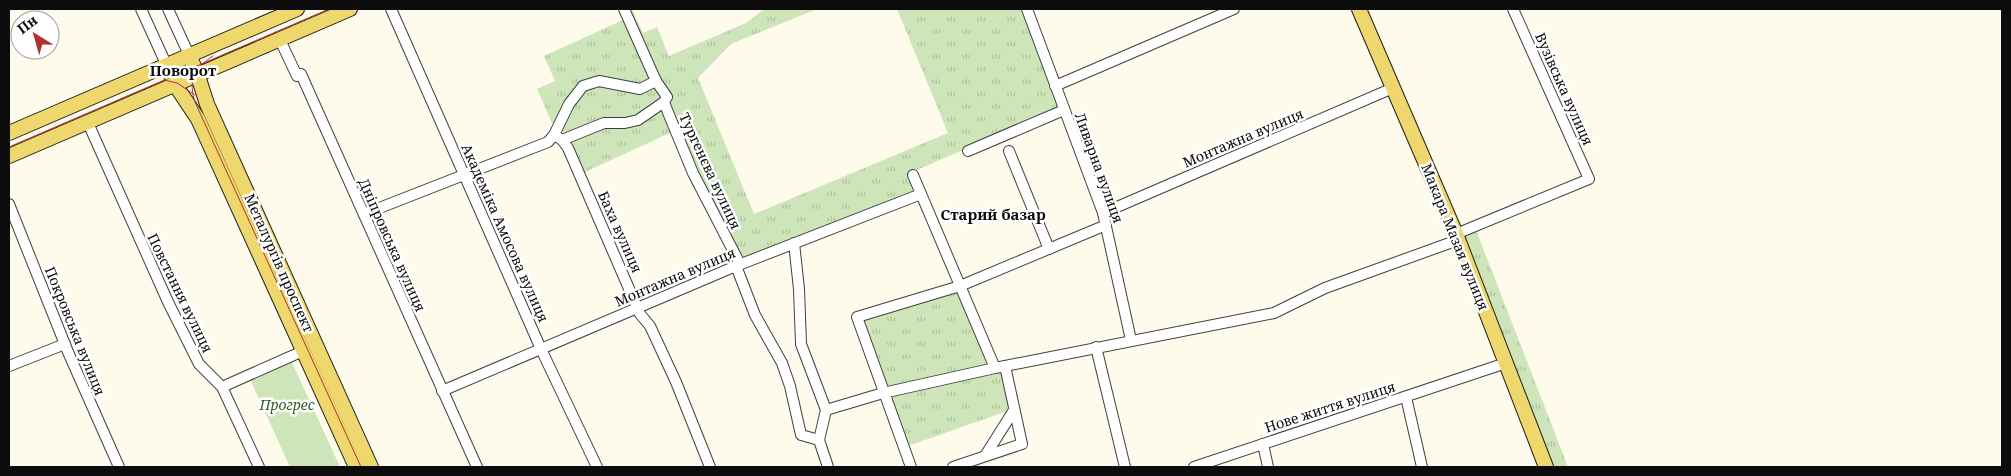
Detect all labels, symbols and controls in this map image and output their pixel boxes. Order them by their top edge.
north arrow [10,10,60,60]
text: Пн [13,10,41,38]
street label: Вузівська вулиця [1531,29,1598,148]
district label: Поворот [150,60,217,80]
street label: Монтажна вулиця [1180,104,1306,172]
street label: Тургенєва вулиця [675,110,746,232]
street label: Ливарна вулиця [1071,110,1128,226]
street label: Академіка Амосова вулиця [457,141,553,325]
street label: Макара Мазая вулиця [1417,161,1494,313]
street label: Дніпровська вулиця [355,175,430,314]
street label: Баха вулиця [594,188,647,276]
street label: Металургів проспект [240,190,319,336]
district label: Старий базар [940,204,1046,224]
street label: Повстання вулиця [143,230,218,356]
street label: Монтажна вулиця [612,243,738,311]
street label: Покровська вулиця [41,264,110,398]
street label: Нове життя вулиця [1262,376,1398,437]
park label: Прогрес [258,395,315,414]

